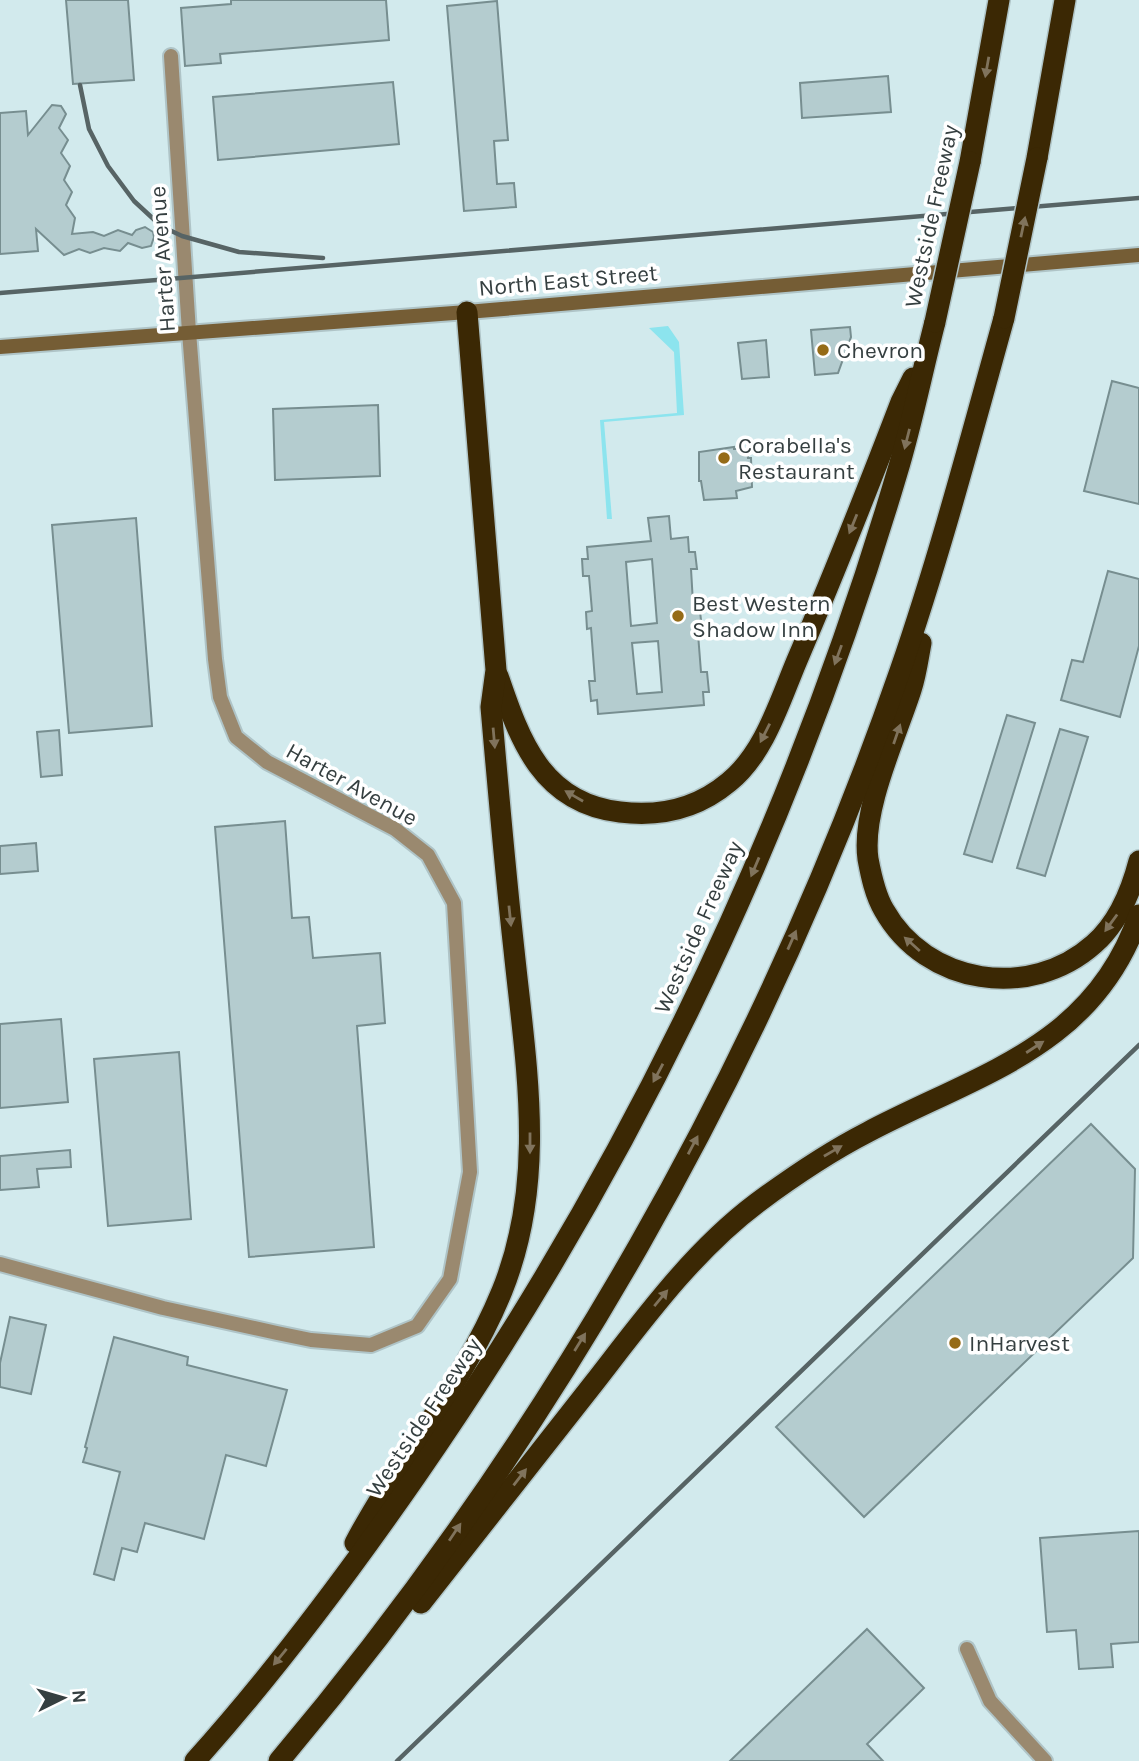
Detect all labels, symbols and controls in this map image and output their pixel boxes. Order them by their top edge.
one-way arrow [981,56,992,78]
street label: Westside Freeway [899,122,964,310]
street label: Harter Avenue [144,185,181,333]
one-way arrow [1017,216,1028,238]
street label: North East Street [477,259,659,302]
place label: Chevron [837,337,923,364]
marker: Chevron [815,342,831,358]
one-way arrow [901,428,911,449]
place label: Corabella's Restaurant [738,432,855,485]
marker: Corabella's Restaurant [716,450,732,466]
one-way arrow [848,513,859,534]
place label: Best Western Shadow Inn [692,590,831,643]
marker: Best Western Shadow Inn [670,608,686,624]
one-way arrow [832,645,843,666]
one-way arrow [759,723,770,743]
one-way arrow [892,723,902,744]
one-way arrow [489,727,500,749]
street label: Harter Avenue [281,737,422,832]
one-way arrow [565,790,584,802]
street label: Westside Freeway [648,836,749,1018]
one-way arrow [749,857,760,878]
one-way arrow [505,905,516,927]
one-way arrow [1105,914,1119,932]
one-way arrow [786,930,798,950]
one-way arrow [904,936,921,952]
one-way arrow [1026,1040,1044,1054]
one-way arrow [653,1063,664,1083]
one-way arrow [524,1132,536,1154]
one-way arrow [688,1135,699,1155]
one-way arrow [824,1145,843,1157]
one-way arrow [654,1290,669,1308]
place label: InHarvest [969,1330,1070,1357]
street label: Westside Freeway [360,1332,487,1502]
one-way arrow [573,1332,586,1352]
marker: InHarvest [947,1335,963,1351]
one-way arrow [513,1468,527,1486]
one-way arrow [448,1523,462,1541]
one-way arrow [273,1649,288,1666]
north arrow [28,1663,98,1733]
text: N [67,1689,90,1704]

